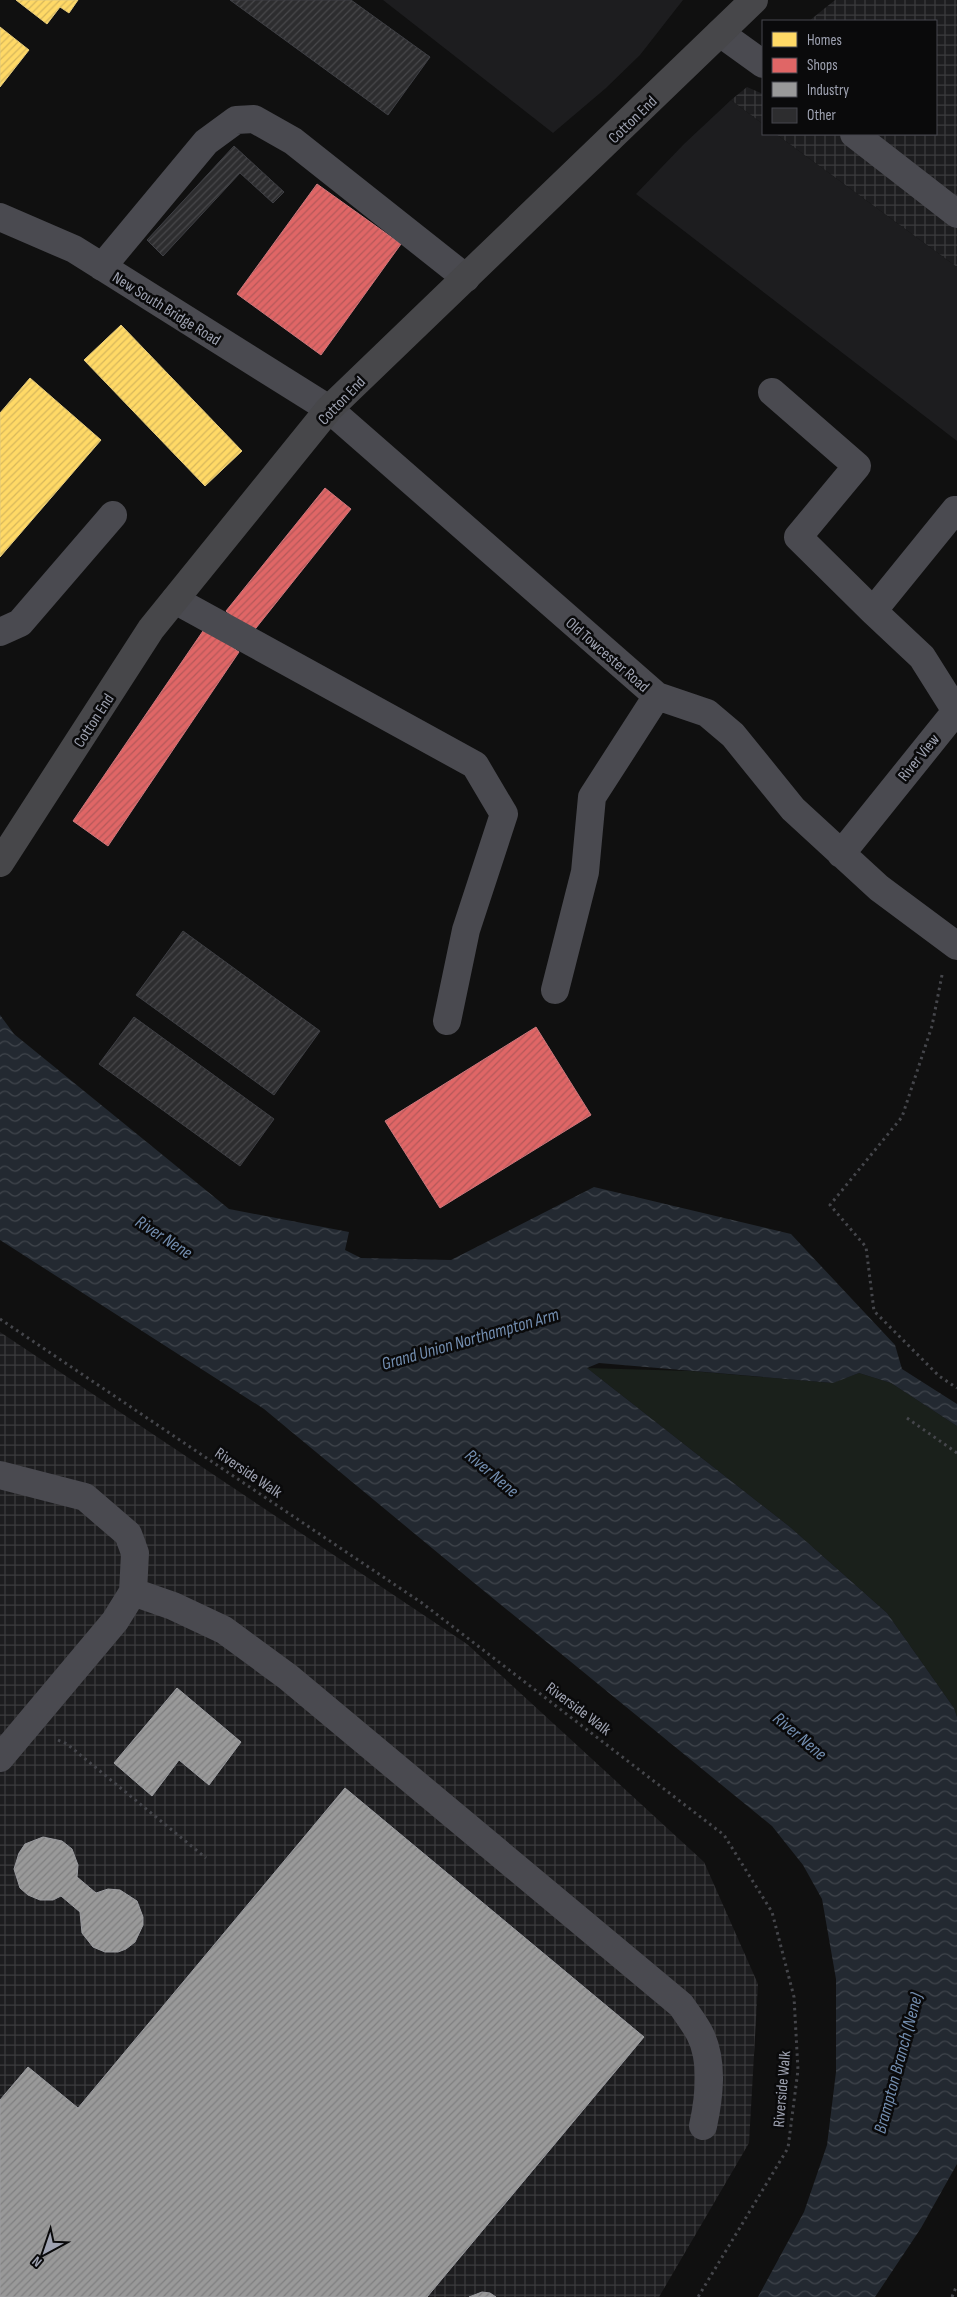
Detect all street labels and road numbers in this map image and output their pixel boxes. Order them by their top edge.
street label: Cotton End [605,92,661,148]
street label: New South Bridge Road [109,268,224,350]
street label: Cotton End [314,373,370,429]
street label: Old Towcester Road [561,614,653,697]
street label: Cotton End [70,690,119,751]
street label: River View [894,730,944,786]
street label: Riverside Walk [211,1444,285,1503]
street label: Riverside Walk [542,1678,614,1740]
street label: Riverside Walk [770,2050,795,2128]

